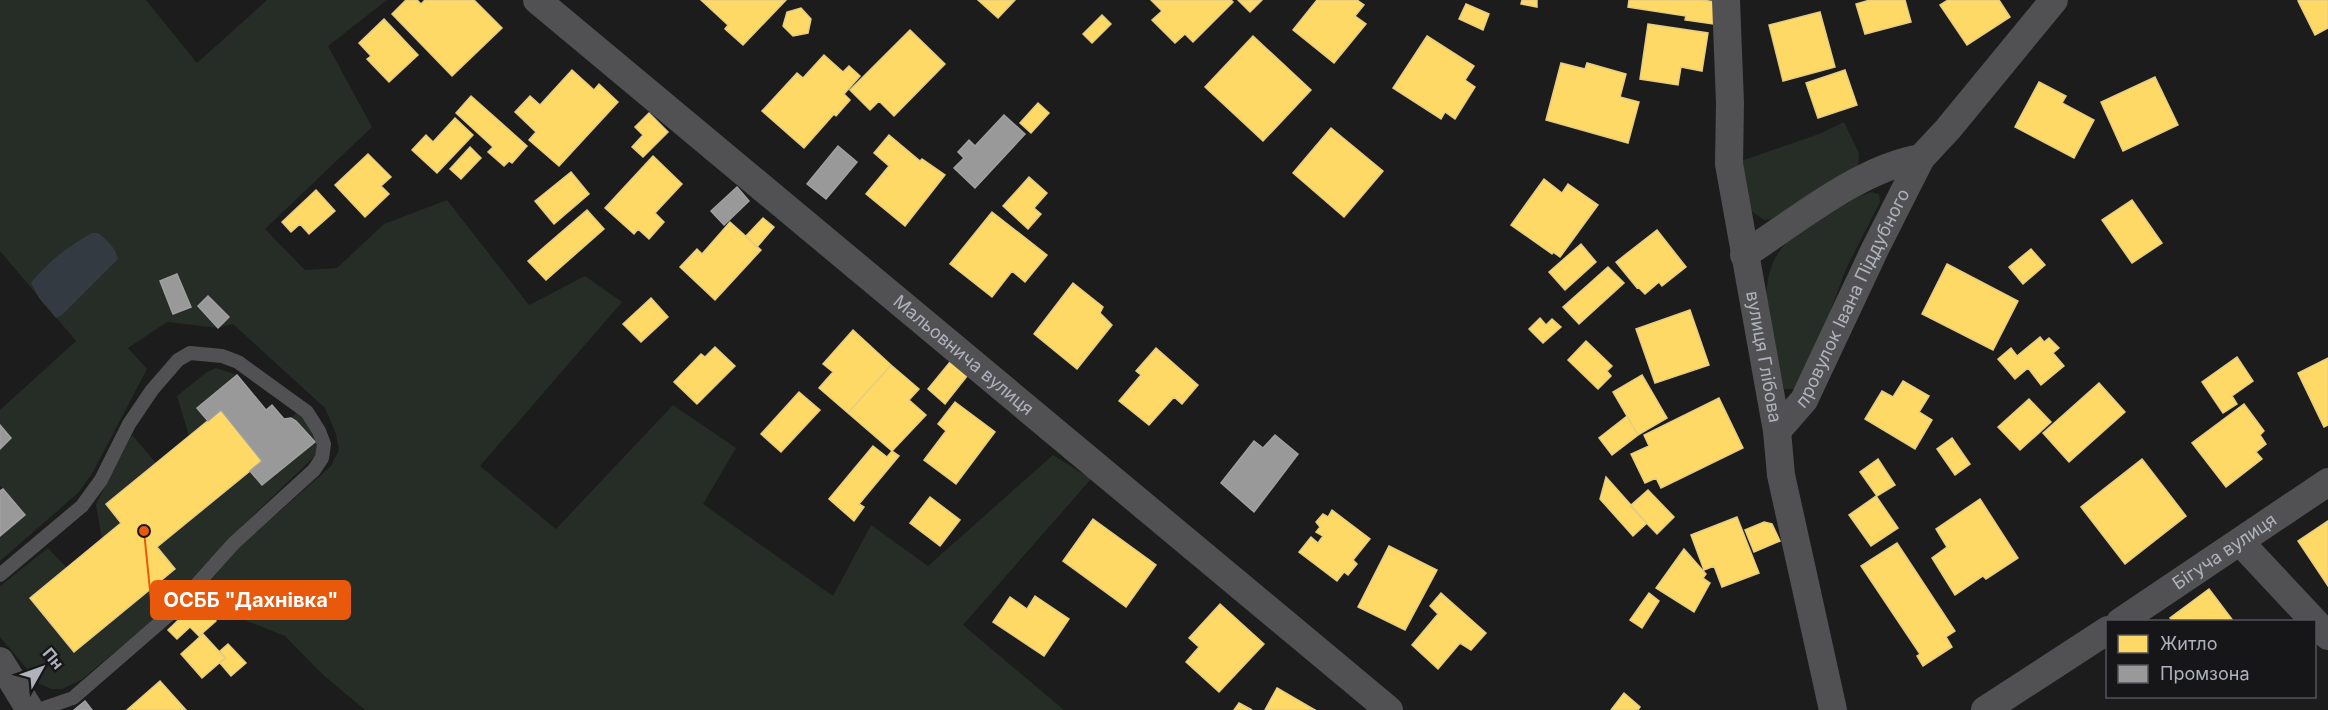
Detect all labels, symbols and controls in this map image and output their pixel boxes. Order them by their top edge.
street label: провулок Івана Піддубного [1791,185,1914,412]
street label: вулиця Глібова [1742,289,1786,424]
street label: Мальовнича вулиця [889,291,1038,419]
street label: Бігуча вулиця [2168,509,2280,594]
callout: ОСББ "Дахнівка" [151,581,350,619]
text: ОСББ "Дахнівка" [164,588,338,612]
legend [2106,620,2316,698]
text: Житло [2160,633,2217,654]
north arrow [12,638,72,698]
text: Пн [39,644,68,673]
text: Промзона [2160,663,2250,684]

